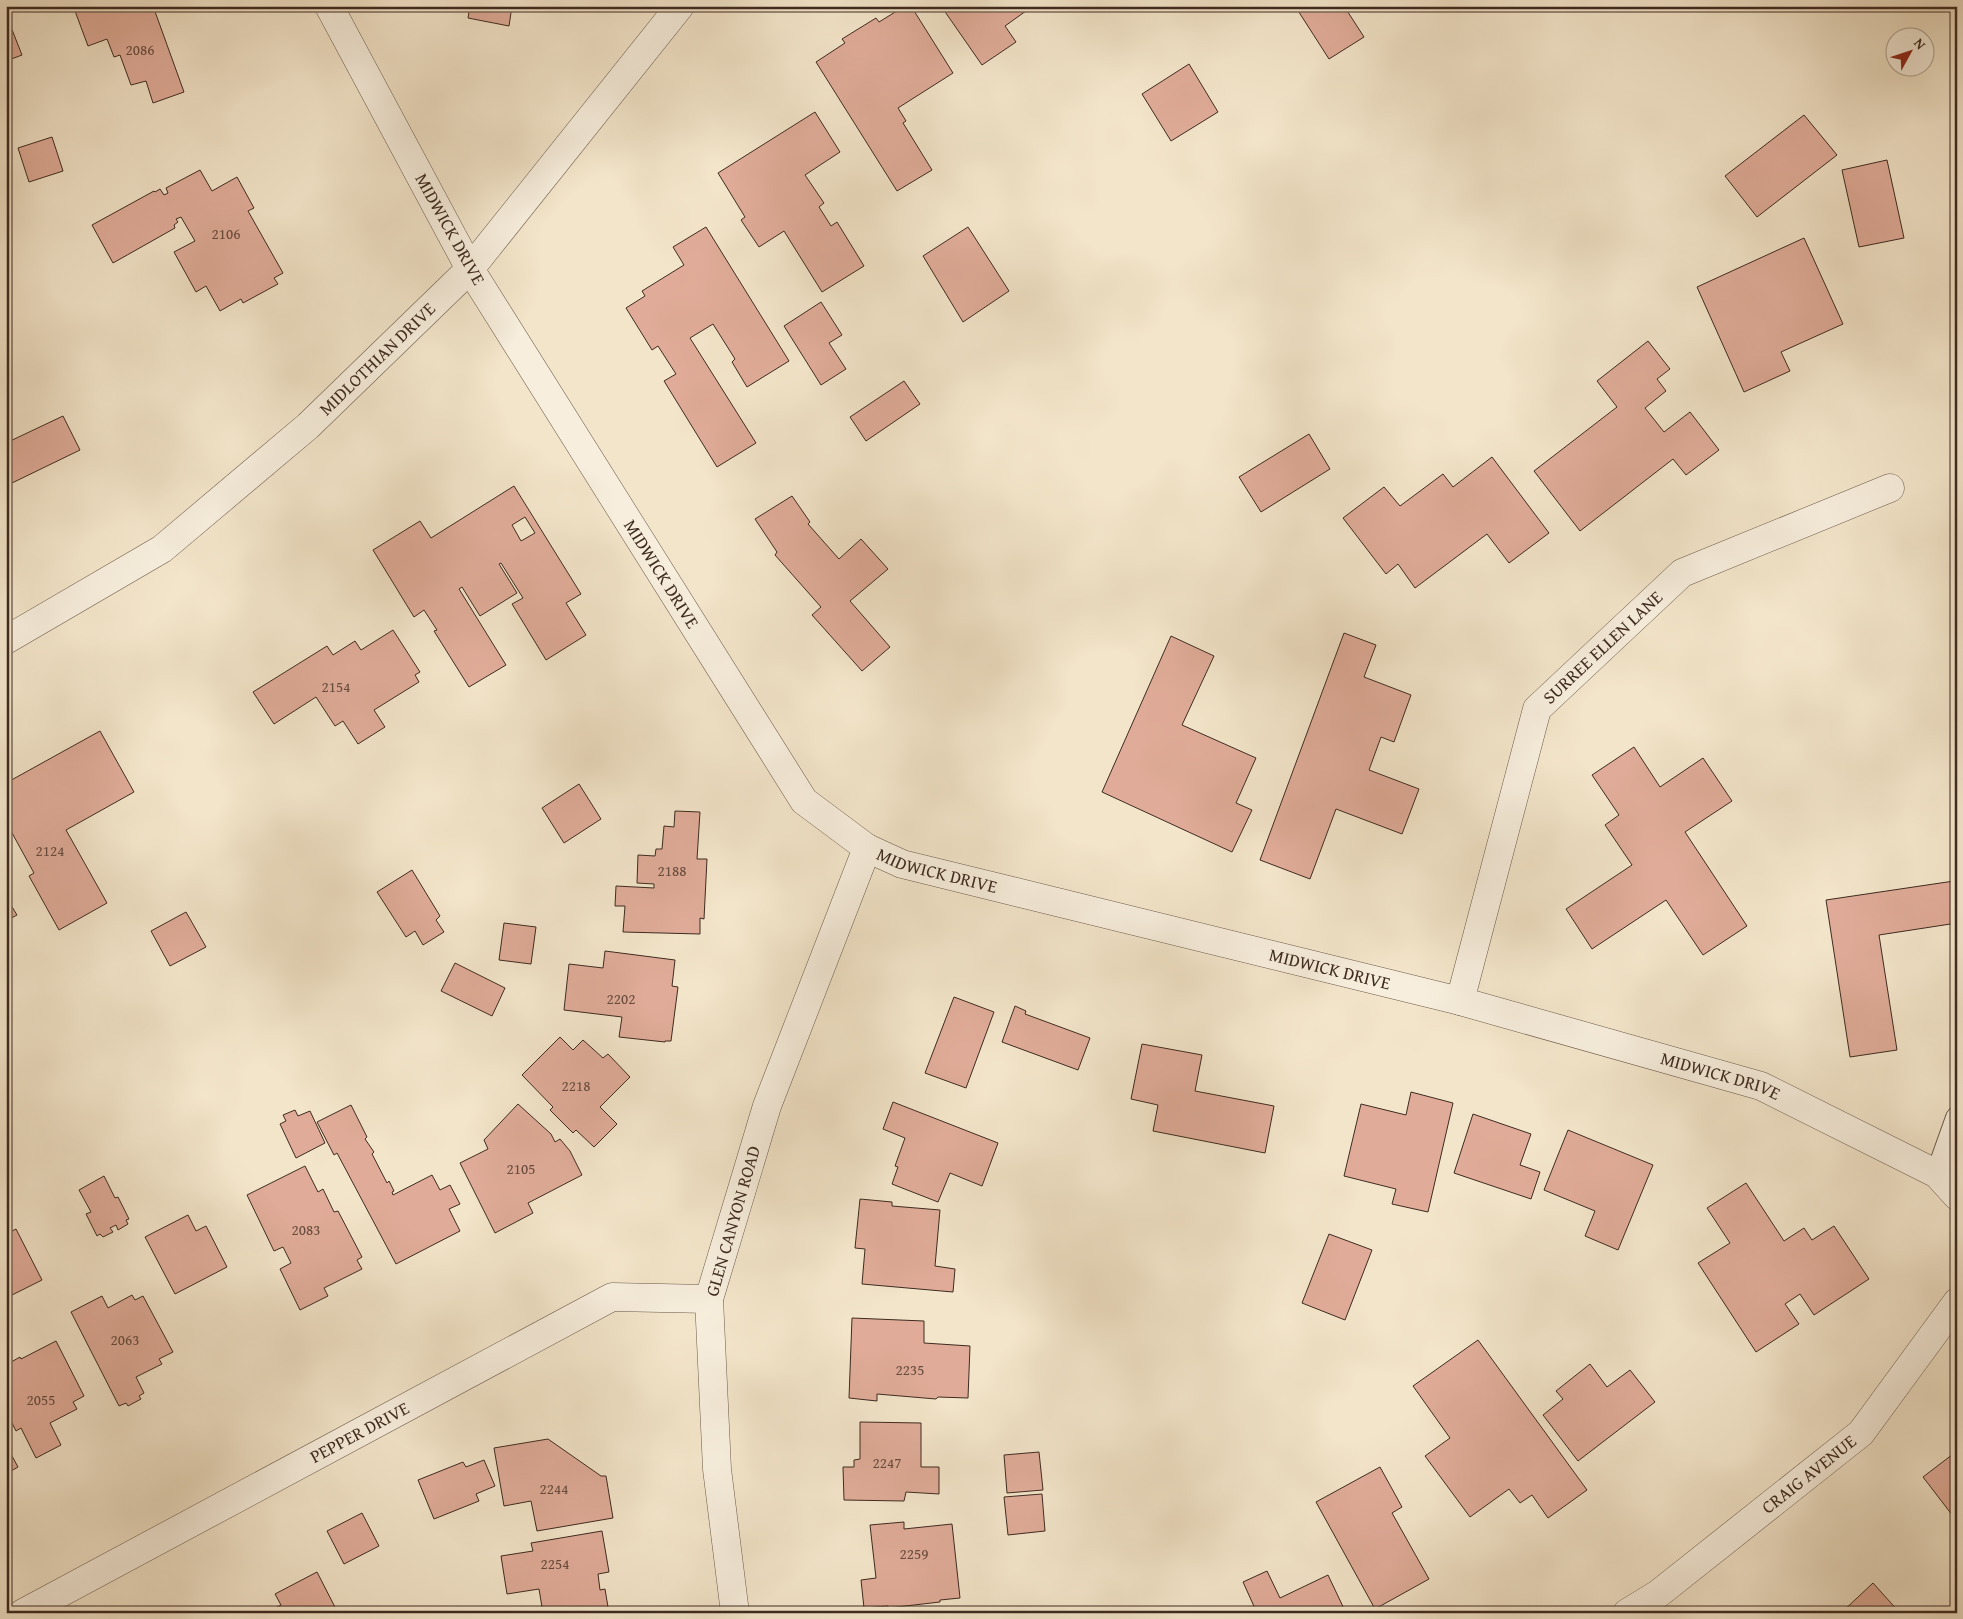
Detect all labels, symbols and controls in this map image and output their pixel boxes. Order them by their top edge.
north arrow [1886,28,1936,78]
text: N [1909,34,1931,54]
house number: 2086 [126,39,154,60]
street label: MIDWICK DRIVE [409,168,492,290]
house number: 2106 [212,223,240,244]
street label: MIDLOTHIAN DRIVE [313,296,441,421]
street label: MIDWICK DRIVE [617,514,706,633]
street label: SURREE ELLEN LANE [1536,584,1668,710]
house number: 2154 [322,676,350,697]
house number: 2124 [36,840,64,861]
street label: MIDWICK DRIVE [872,840,1000,900]
house number: 2188 [658,860,686,881]
street label: MIDWICK DRIVE [1266,941,1393,996]
house number: 2202 [607,988,635,1009]
street label: MIDWICK DRIVE [1657,1044,1785,1107]
house number: 2218 [562,1075,590,1096]
street label: GLEN CANYON ROAD [698,1142,767,1299]
house number: 2105 [507,1158,535,1179]
house number: 2083 [292,1219,320,1240]
house number: 2063 [111,1329,139,1350]
house number: 2235 [896,1359,924,1380]
house number: 2055 [27,1389,55,1410]
street label: PEPPER DRIVE [305,1394,414,1470]
street label: CRAIG AVENUE [1755,1428,1862,1520]
house number: 2247 [873,1452,901,1473]
house number: 2244 [540,1478,568,1499]
house number: 2259 [900,1543,928,1564]
house number: 2254 [541,1553,569,1574]

